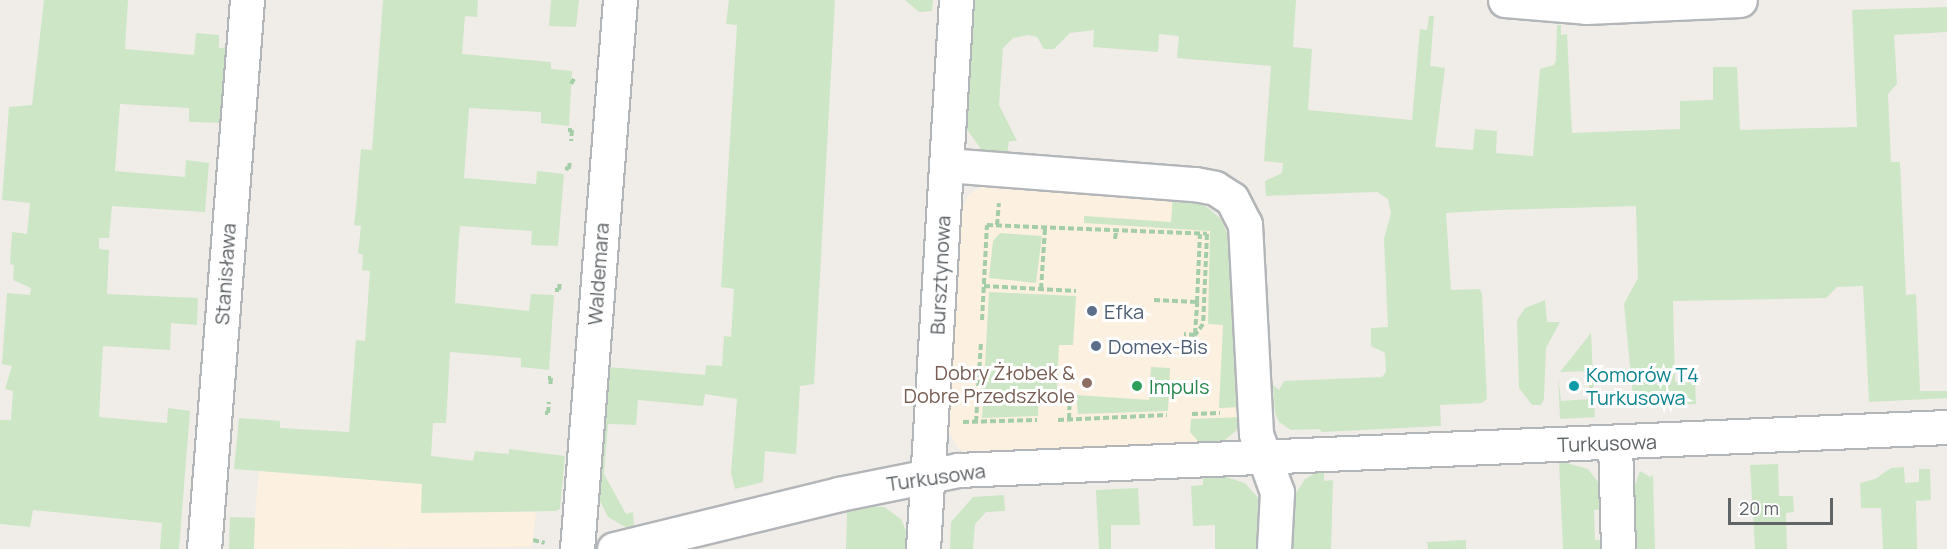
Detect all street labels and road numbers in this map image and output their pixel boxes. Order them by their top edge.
street label: Bursztynowa [925,215,955,335]
street label: Stanisława [209,222,241,326]
street label: Waldemara [582,222,614,326]
street label: Turkusowa [1557,429,1657,457]
street label: Turkusowa [885,458,987,496]

